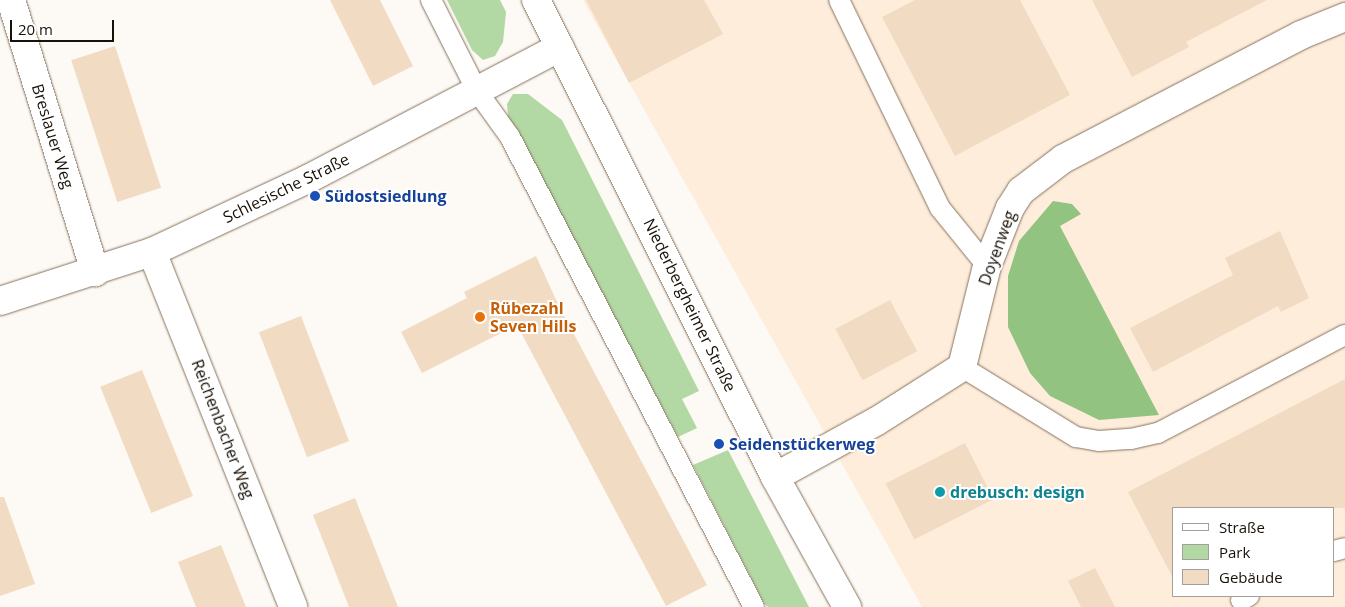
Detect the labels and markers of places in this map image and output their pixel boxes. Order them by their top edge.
place label: Südostsiedlung [325,186,447,206]
marker: Südostsiedlung [309,190,321,202]
place label: Rübezahl Seven Hills [490,298,576,336]
marker: Rübezahl Seven Hills [474,311,486,323]
place label: Seidenstückerweg [729,434,875,454]
marker: Seidenstückerweg [713,438,725,450]
place label: drebusch: design [950,482,1085,502]
marker: drebusch: design [934,486,946,498]

